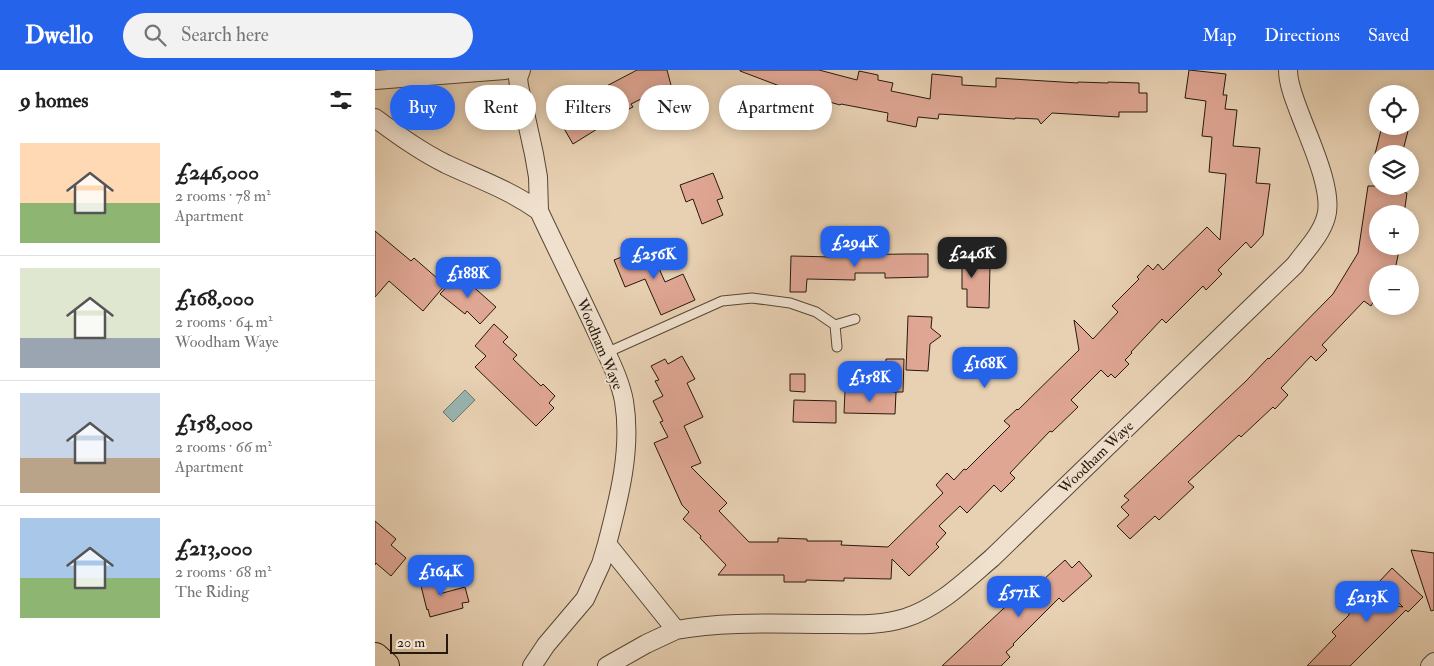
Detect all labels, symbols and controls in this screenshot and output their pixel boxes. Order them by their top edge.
search box [123,13,473,58]
text: Dwello [25,20,93,51]
icon: search [141,21,169,49]
text: Search here [181,23,269,47]
text: Map [1203,24,1236,47]
text: Directions [1264,24,1340,47]
text: Saved [1368,24,1409,47]
chip: Buy [390,85,455,130]
chip: Rent [465,85,536,130]
chip: Filters [546,85,629,130]
chip: New [639,85,709,130]
chip: Apartment [719,85,832,130]
map controls [1369,85,1419,315]
button: locate [1369,85,1419,135]
icon: filters [327,86,355,114]
text: 9 homes [20,87,89,114]
button: layers [1369,145,1419,195]
text: £246,000 [175,159,259,186]
icon: home [60,163,120,223]
text: 2 rooms · 78 m² [175,186,271,206]
button: + [1369,205,1419,255]
text: Apartment [175,206,243,226]
pin: £294K [820,226,890,268]
text: £294K [832,232,878,252]
pin: £246K [937,236,1007,279]
pin: £256K [619,238,689,280]
text: £246K [949,243,995,263]
text: £256K [631,244,677,264]
pin: £188K [433,256,503,299]
text: £188K [447,263,489,283]
button: − [1369,265,1419,315]
text: £168,000 [175,285,254,312]
icon: home [60,288,120,348]
street label: Woodham Waye [571,295,627,393]
text: 2 rooms · 64 m² [175,312,273,332]
text: Woodham Waye [175,332,279,352]
pin: £168K [950,346,1020,389]
text: £168K [963,353,1007,373]
pin: £158K [835,360,905,403]
text: £158K [849,367,891,387]
text: £158,000 [175,410,253,437]
icon: home [60,413,120,473]
street label: Woodham Waye [1054,417,1138,499]
text: 2 rooms · 66 m² [175,437,272,457]
text: Apartment [175,457,243,477]
text: £213,000 [175,535,253,562]
icon: home [60,538,120,598]
pin: £164K [406,554,476,597]
text: £164K [419,561,463,581]
text: 2 rooms · 68 m² [175,562,271,582]
pin: £571K [984,576,1054,618]
pin: £213K [1332,580,1402,623]
text: The Riding [175,582,249,602]
text: £571K [998,582,1040,602]
text: £213K [1346,587,1388,607]
scale bar [390,631,447,654]
text: 20 m [397,634,425,651]

